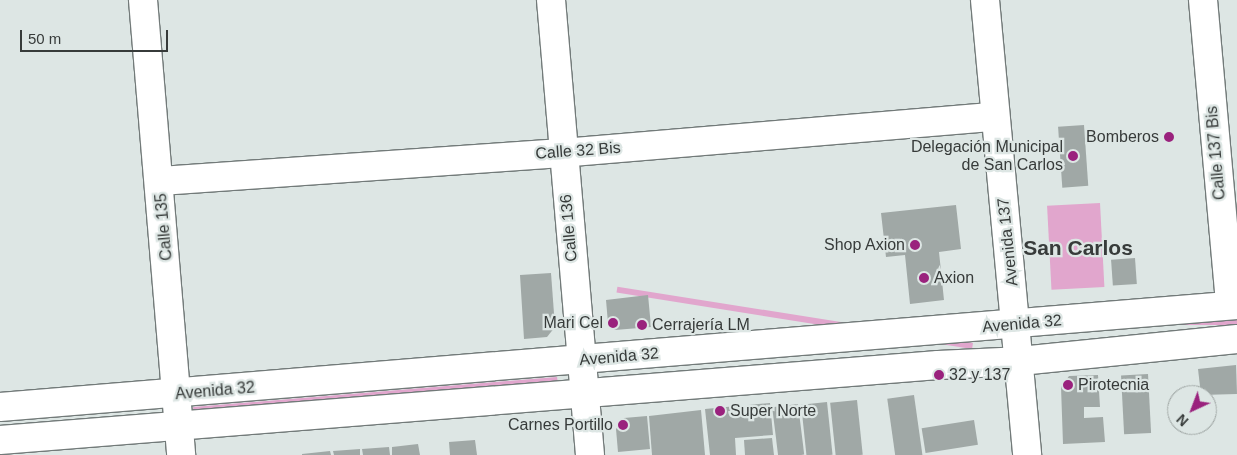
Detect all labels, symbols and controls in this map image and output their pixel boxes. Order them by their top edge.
scale bar [22,20,170,52]
text: 50 m [28,30,61,47]
street label: Calle 137 Bis [1202,105,1230,201]
place label: Bomberos [1086,127,1159,147]
marker: Bomberos [1163,131,1175,143]
place label: Delegación Municipal de San Carlos [911,137,1063,175]
street label: Calle 32 Bis [535,138,621,164]
marker: Delegación Municipal de San Carlos [1067,150,1079,162]
street label: Calle 135 [151,192,177,262]
street label: Calle 136 [556,193,582,263]
street label: Avenida 137 [994,197,1022,287]
place label: Shop Axion [823,235,905,255]
district label: San Carlos [1023,235,1133,261]
marker: Shop Axion [909,239,921,251]
place label: Axion [934,268,974,288]
marker: Axion [918,272,930,284]
street label: Avenida 32 [981,311,1063,337]
place label: Mari Cel [543,313,603,333]
place label: Cerrajería LM [652,315,750,335]
marker: Mari Cel [607,317,619,329]
marker: Cerrajería LM [636,319,648,331]
street label: Avenida 32 [578,344,660,370]
place label: 32 y 137 [949,365,1010,385]
marker: 32 y 137 [933,369,945,381]
place label: Pirotecnia [1078,375,1149,395]
street label: Avenida 32 [174,378,256,404]
marker: Pirotecnia [1062,379,1074,391]
north arrow [1167,385,1217,435]
place label: Super Norte [730,401,816,421]
marker: Super Norte [714,405,726,417]
text: N [1173,411,1192,430]
place label: Carnes Portillo [508,415,613,435]
marker: Carnes Portillo [617,419,629,431]

